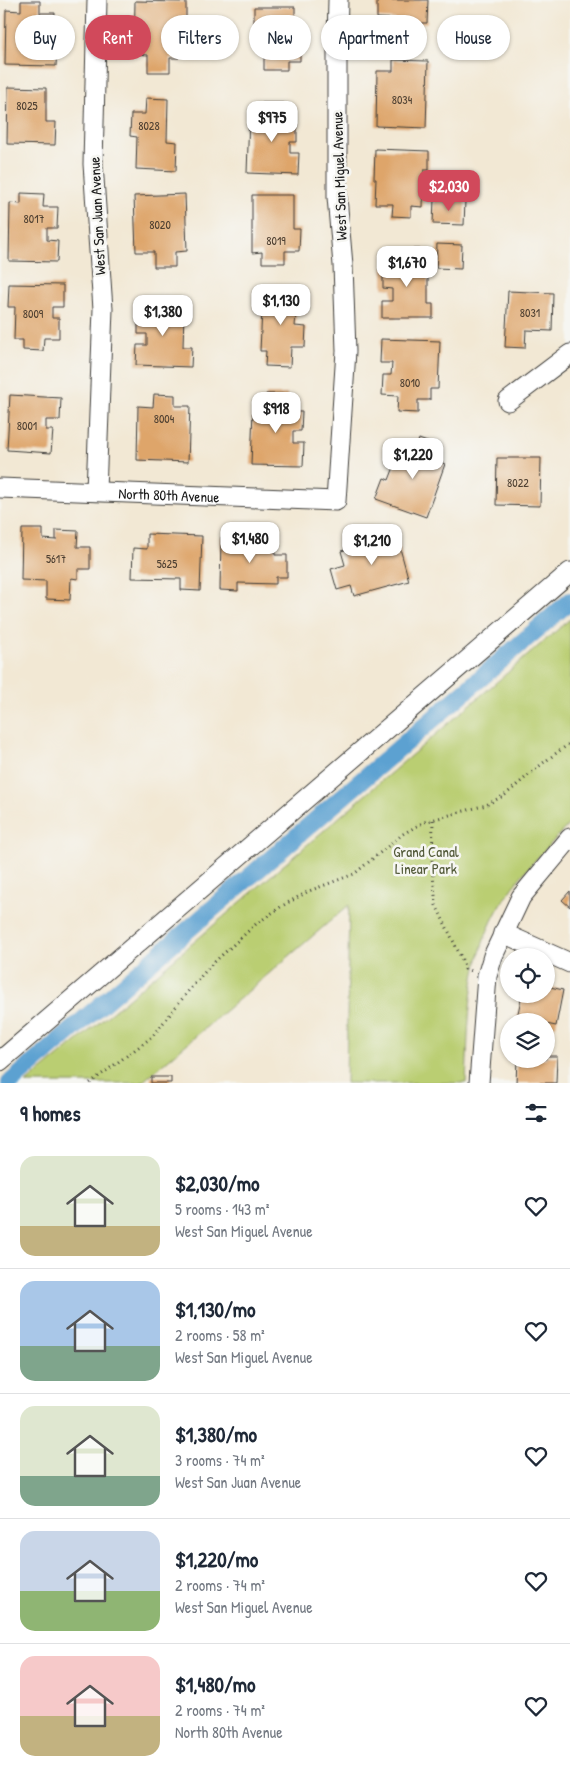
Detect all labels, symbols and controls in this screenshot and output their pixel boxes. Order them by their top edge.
chip: Buy [15,15,75,60]
chip: Rent [85,15,151,60]
chip: Filters [161,15,239,60]
chip: New [249,15,311,60]
chip: Apartment [321,15,427,60]
chip: House [437,15,510,60]
house number: 8034 [392,91,413,108]
house number: 8025 [16,97,38,114]
pin: $975 [242,100,302,143]
text: $975 [258,106,286,128]
street label: West San Miguel Avenue [326,111,352,241]
house number: 8028 [138,117,160,134]
street label: West San Juan Avenue [83,156,111,276]
pin: $2,030 [408,170,490,212]
text: $2,030 [429,175,469,197]
house number: 8017 [24,210,44,227]
house number: 8020 [149,216,171,233]
house number: 8019 [266,232,286,249]
pin: $1,670 [366,246,448,288]
text: $1,670 [388,251,426,273]
pin: $1,130 [240,284,322,326]
text: $1,130 [262,289,300,311]
pin: $1,380 [122,294,204,337]
text: $1,380 [144,300,182,322]
house number: 8031 [520,304,540,321]
house number: 8009 [23,305,44,322]
house number: 8010 [400,374,420,391]
pin: $918 [246,392,306,434]
text: $918 [263,397,289,419]
house number: 8004 [154,410,175,427]
house number: 8001 [17,417,37,434]
pin: $1,220 [372,438,454,480]
text: $1,220 [393,443,433,465]
house number: 8022 [507,474,529,491]
street label: North 80th Avenue [118,482,220,507]
pin: $1,480 [209,522,291,564]
pin: $1,210 [331,524,413,566]
text: $1,480 [231,527,269,549]
text: $1,210 [353,529,391,551]
house number: 5617 [46,550,66,567]
house number: 5625 [157,555,177,572]
park label: Grand Canal Linear Park [393,841,459,879]
map controls [500,948,555,1068]
button: locate [500,948,555,1003]
button: layers [500,1013,555,1068]
text: 9 homes [20,1099,81,1128]
icon: filters [522,1099,550,1127]
text: $2,030/mo [175,1169,260,1198]
icon: home [60,1176,120,1236]
icon: heart [522,1192,550,1220]
text: 5 rooms · 143 m² [175,1198,269,1220]
text: West San Miguel Avenue [175,1220,313,1242]
text: $1,130/mo [175,1295,256,1324]
icon: home [60,1301,120,1361]
icon: heart [522,1317,550,1345]
text: 2 rooms · 58 m² [175,1324,265,1346]
text: West San Miguel Avenue [175,1346,313,1368]
text: $1,380/mo [175,1420,257,1449]
icon: home [60,1426,120,1486]
icon: heart [522,1442,550,1470]
text: 3 rooms · 74 m² [175,1449,265,1471]
text: West San Juan Avenue [175,1471,301,1493]
text: $1,220/mo [175,1545,258,1574]
icon: home [60,1551,120,1611]
icon: heart [522,1567,550,1595]
text: 2 rooms · 74 m² [175,1574,265,1596]
text: West San Miguel Avenue [175,1596,313,1618]
text: $1,480/mo [175,1670,256,1699]
icon: home [60,1676,120,1736]
icon: heart [522,1692,550,1720]
text: 2 rooms · 74 m² [175,1699,265,1721]
text: North 80th Avenue [175,1721,283,1743]

